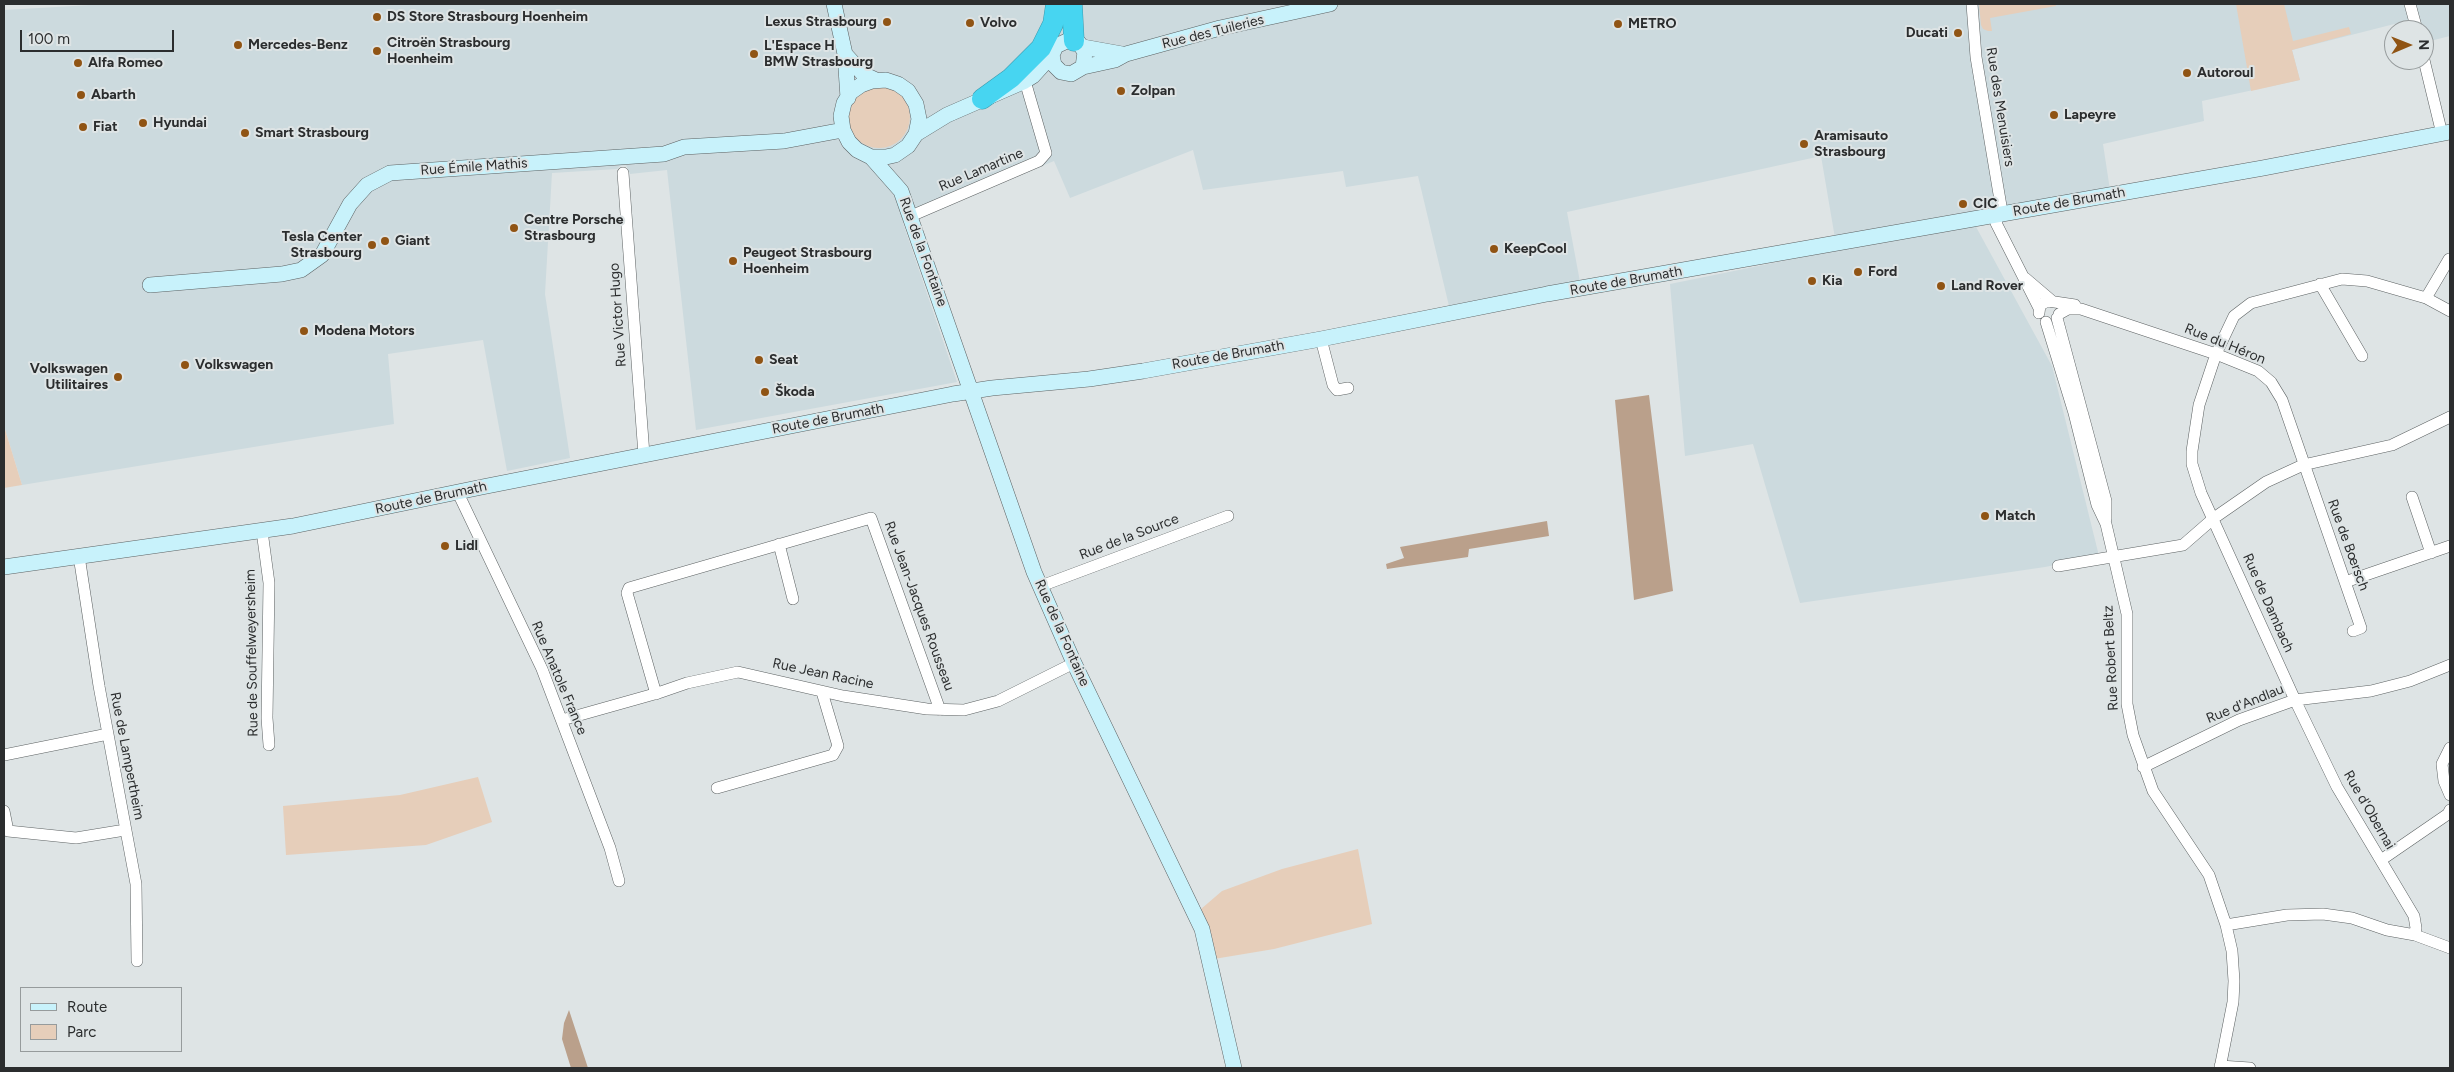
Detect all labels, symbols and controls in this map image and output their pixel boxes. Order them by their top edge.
place label: DS Store Strasbourg Hoenheim [387,9,588,25]
marker: DS Store Strasbourg Hoenheim [371,11,383,23]
street label: Rue des Tuileries [1160,11,1266,53]
place label: Lexus Strasbourg [765,14,877,30]
place label: Volvo [980,15,1017,31]
marker: Lexus Strasbourg [881,16,893,28]
place label: METRO [1628,16,1676,32]
marker: Volvo [964,17,976,29]
marker: METRO [1612,18,1624,30]
scale bar [22,20,176,52]
north arrow [2384,20,2434,70]
place label: Ducati [1906,25,1948,41]
marker: Ducati [1952,27,1964,39]
text: 100 m [28,30,70,48]
place label: Citroën Strasbourg Hoenheim [387,35,511,68]
place label: Mercedes-Benz [248,37,348,53]
place label: L'Espace H BMW Strasbourg [764,38,873,70]
marker: Mercedes-Benz [232,39,244,51]
text: N [2415,39,2432,50]
marker: Citroën Strasbourg Hoenheim [371,45,383,57]
street label: Rue des Menuisiers [1982,46,2018,168]
marker: L'Espace H BMW Strasbourg [748,48,760,60]
place label: Alfa Romeo [88,55,163,71]
marker: Alfa Romeo [72,57,84,69]
place label: Autoroul [2197,65,2253,81]
marker: Autoroul [2181,67,2193,79]
place label: Zolpan [1131,83,1175,99]
marker: Zolpan [1115,85,1127,97]
place label: Abarth [91,87,136,103]
marker: Abarth [75,89,87,101]
place label: Lapeyre [2064,107,2116,123]
marker: Lapeyre [2048,109,2060,121]
place label: Hyundai [153,115,207,131]
marker: Hyundai [137,117,149,129]
place label: Fiat [93,119,118,135]
marker: Fiat [77,121,89,133]
place label: Smart Strasbourg [255,125,369,141]
marker: Smart Strasbourg [239,127,251,139]
place label: Aramisauto Strasbourg [1814,128,1888,160]
marker: Aramisauto Strasbourg [1798,138,1810,150]
street label: Rue Lamartine [936,145,1026,195]
street label: Rue Émile Mathis [420,155,528,179]
street label: Route de Brumath [2012,184,2126,220]
street label: Rue de la Fontaine [895,195,951,309]
place label: CIC [1973,196,1997,212]
marker: CIC [1957,198,1969,210]
place label: Centre Porsche Strasbourg [524,212,624,244]
marker: Centre Porsche Strasbourg [508,222,520,234]
place label: Tesla Center Strasbourg [282,229,362,262]
place label: Giant [395,233,430,249]
marker: Giant [379,235,391,247]
marker: Tesla Center Strasbourg [366,239,378,251]
place label: KeepCool [1504,241,1567,257]
marker: KeepCool [1488,243,1500,255]
place label: Peugeot Strasbourg Hoenheim [743,245,872,278]
marker: Peugeot Strasbourg Hoenheim [727,255,739,267]
street label: Rue Victor Hugo [606,262,630,368]
street label: Route de Brumath [1569,263,1683,299]
place label: Ford [1868,264,1897,280]
marker: Ford [1852,266,1864,278]
place label: Kia [1822,273,1842,289]
marker: Kia [1806,275,1818,287]
place label: Land Rover [1951,278,2023,294]
marker: Land Rover [1935,280,1947,292]
street label: Rue du Héron [2182,320,2268,368]
place label: Modena Motors [314,323,415,339]
marker: Modena Motors [298,325,310,337]
street label: Route de Brumath [1171,337,1285,373]
place label: Seat [769,352,798,368]
marker: Seat [753,354,765,366]
place label: Volkswagen [195,357,273,373]
marker: Volkswagen [179,359,191,371]
place label: Volkswagen Utilitaires [30,361,108,394]
marker: Volkswagen Utilitaires [112,371,124,383]
place label: Škoda [775,384,815,400]
marker: Škoda [759,386,771,398]
street label: Route de Brumath [771,400,885,438]
street label: Route de Brumath [374,478,488,518]
street label: Rue de Bœrsch [2324,497,2372,593]
place label: Match [1995,508,2036,524]
street label: Rue de la Source [1077,510,1181,564]
marker: Match [1979,510,1991,522]
street label: Rue Jean-Jacques Rousseau [880,519,958,693]
place label: Lidl [455,538,478,554]
marker: Lidl [439,540,451,552]
street label: Rue de Dambach [2239,551,2297,655]
street label: Rue de Souffelweyersheim [242,569,262,737]
street label: Rue de la Fontaine [1031,577,1093,689]
street label: Rue Robert Beltz [2100,605,2122,711]
street label: Rue Anatole France [527,619,591,737]
street label: Rue Jean Racine [771,655,875,693]
street label: Rue d'Andlau [2204,681,2286,727]
street label: Rue de Lampertheim [106,691,148,821]
street label: Rue d'Obernai [2340,768,2398,852]
legend [20,987,182,1052]
text: Route [67,998,107,1016]
text: Parc [67,1023,96,1041]

